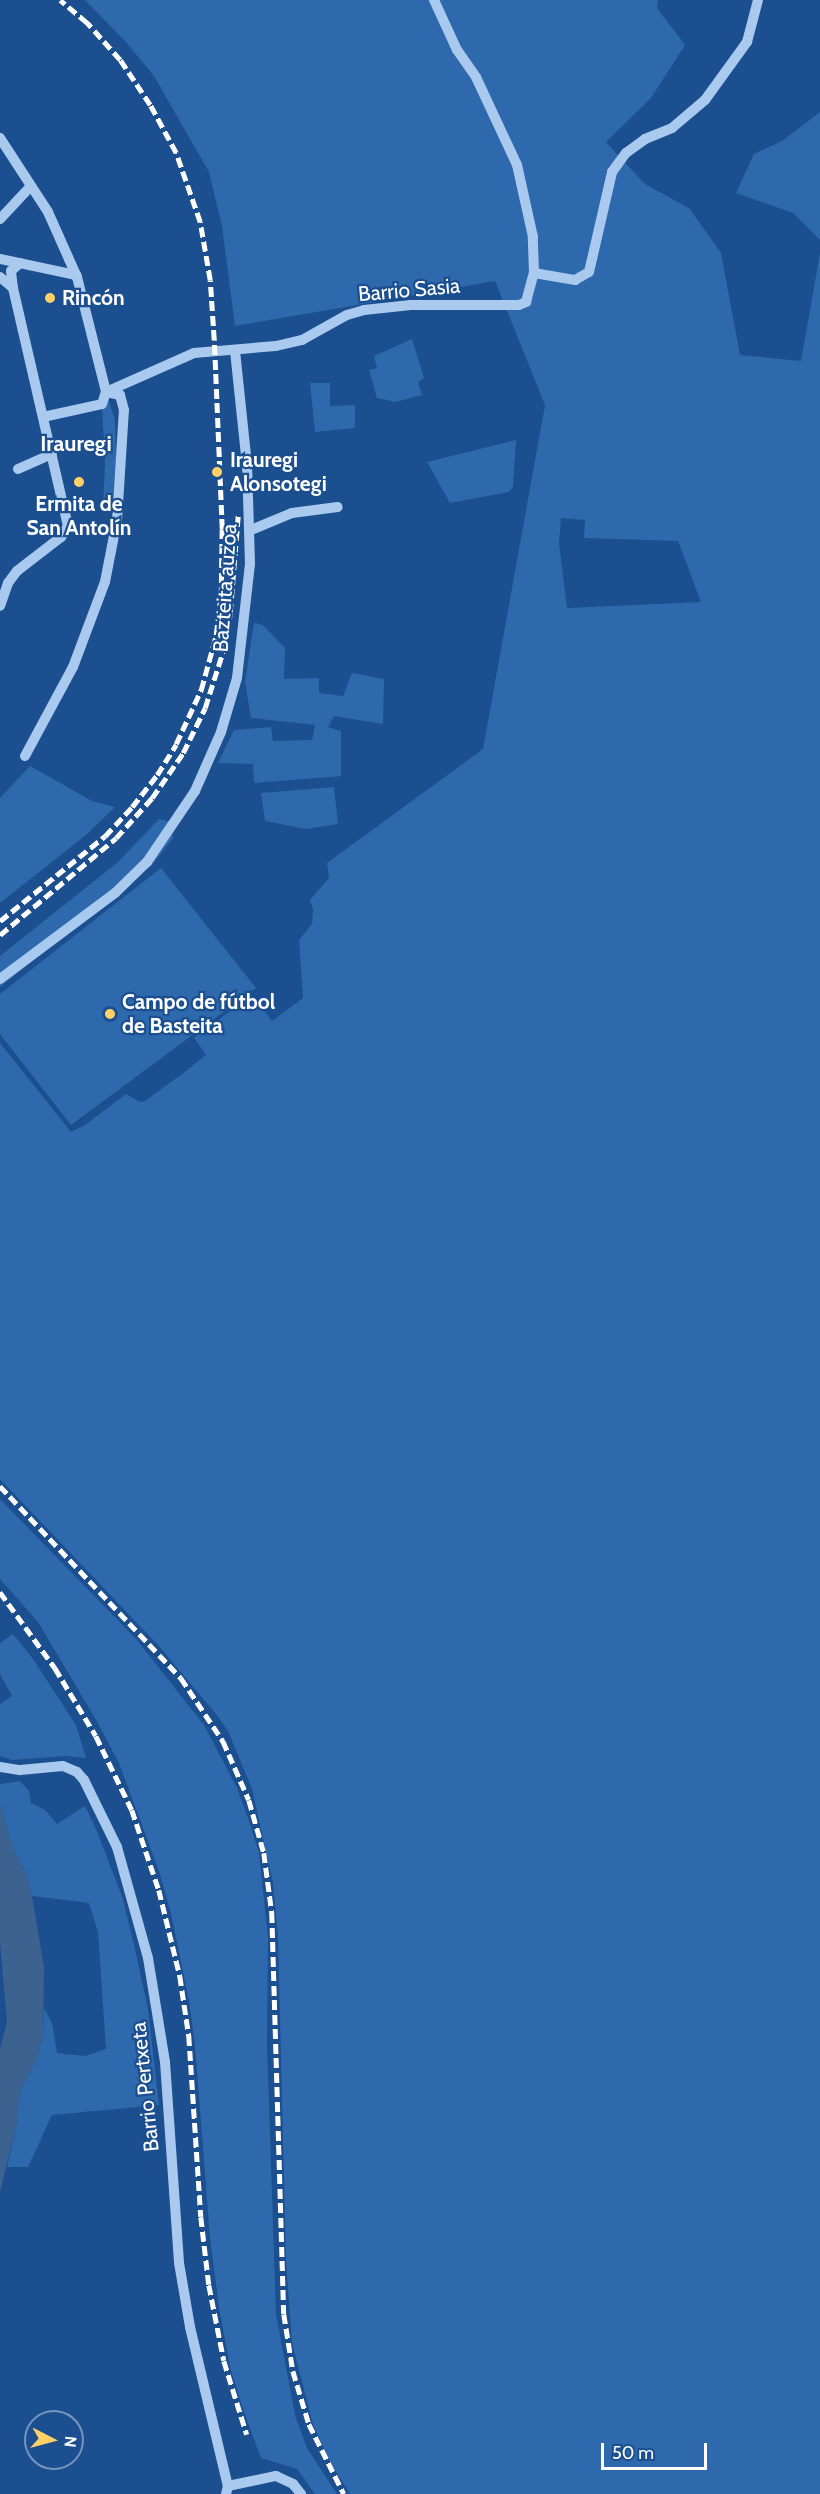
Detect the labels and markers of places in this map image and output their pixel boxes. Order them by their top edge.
place label: Rincón [62,285,125,311]
marker: Rincón [43,291,57,305]
place label: Irauregi Alonsotegi [230,447,327,497]
marker: Irauregi Alonsotegi [208,463,226,481]
marker: Ermita de San Antolín [72,475,86,489]
place label: Ermita de San Antolín [27,491,131,541]
place label: Campo de fútbol de Basteita [122,989,275,1039]
marker: Campo de fútbol de Basteita [103,1007,117,1021]

